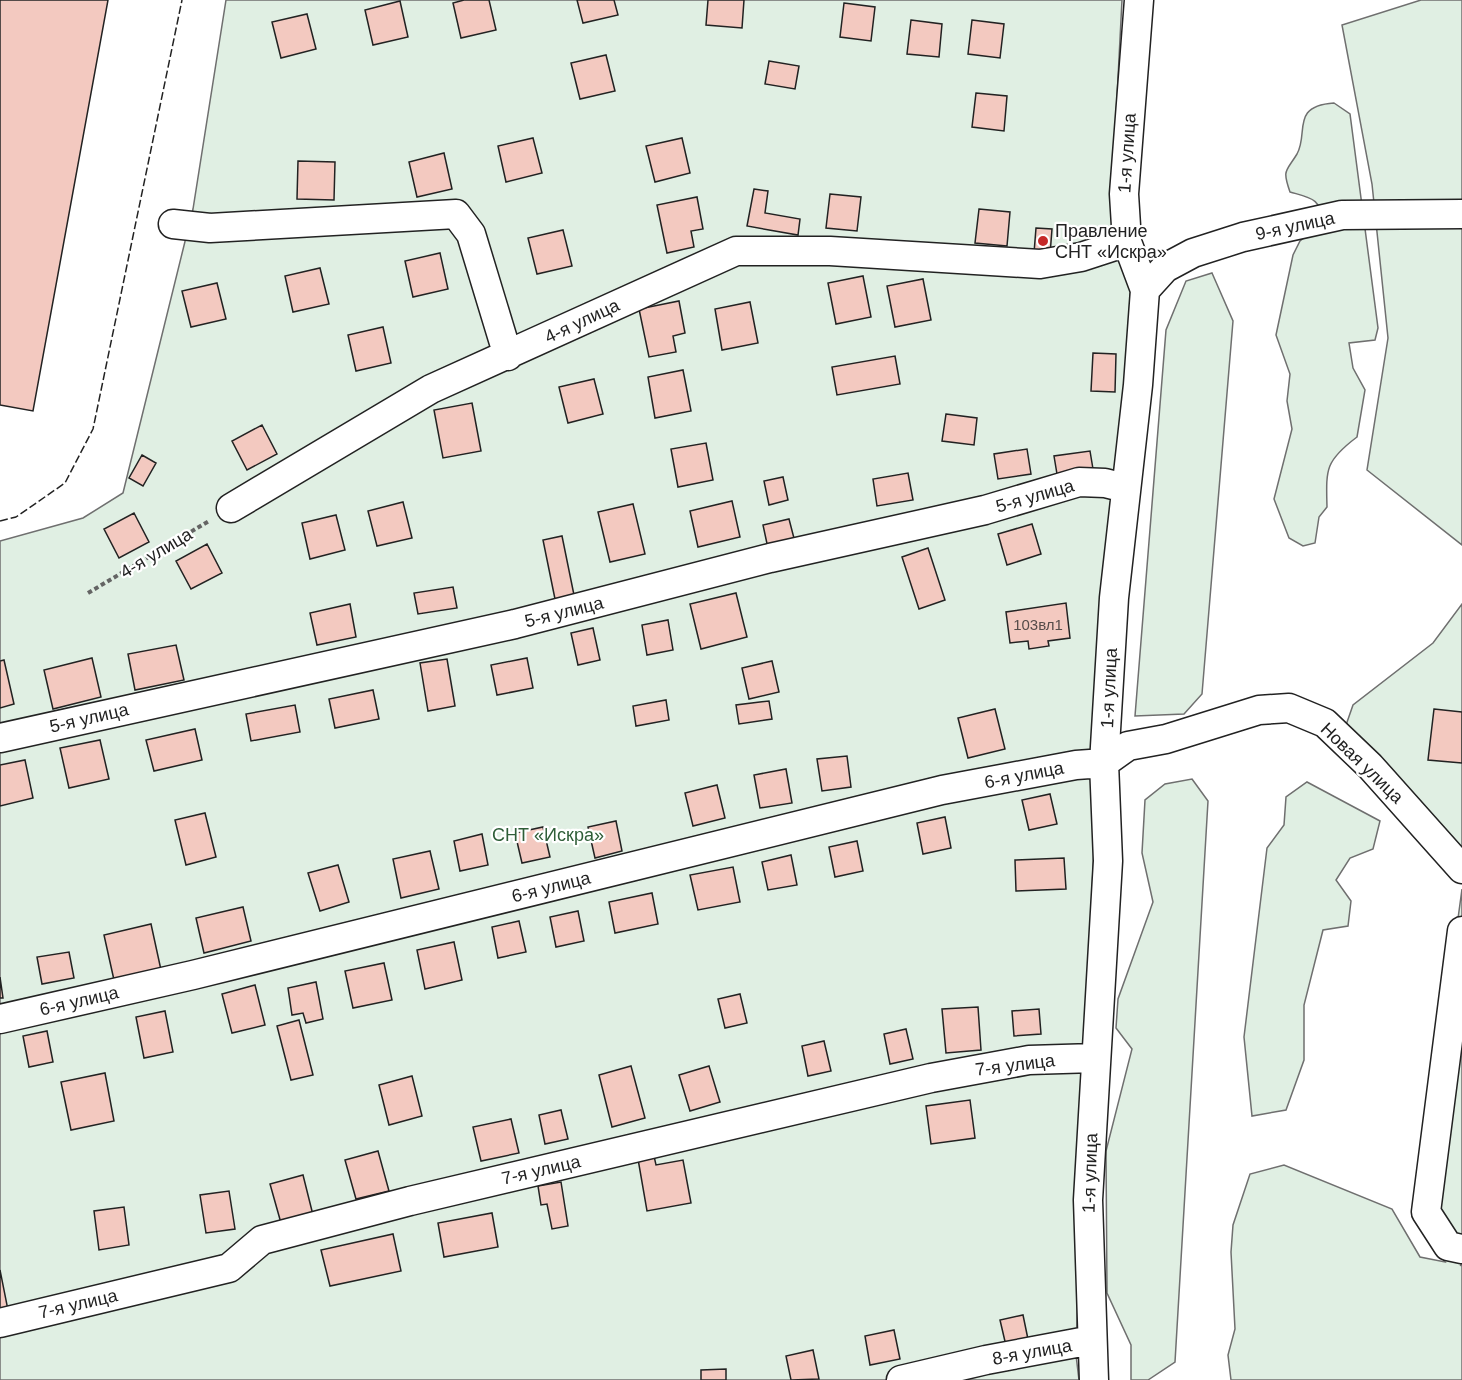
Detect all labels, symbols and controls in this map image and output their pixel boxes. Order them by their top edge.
street label: 1-я улица [1114,111,1140,194]
street label: 9-я улица [1254,208,1337,244]
place label: Правление СНТ «Искра» [1055,221,1167,262]
marker: Правление СНТ «Искра» [1036,234,1050,248]
street label: 4-я улица [541,295,623,347]
street label: 5-я улица [994,475,1077,517]
street label: 4-я улица [116,523,196,582]
street label: 5-я улица [523,592,606,631]
house number: 103вл1 [1013,616,1063,633]
street label: 1-я улица [1097,646,1121,729]
street label: 5-я улица [48,699,131,737]
street label: Новая улица [1317,719,1408,808]
street label: 6-я улица [983,757,1066,792]
park label: СНТ «Искра» [492,825,604,845]
street label: 6-я улица [510,867,593,906]
street label: 6-я улица [38,982,121,1020]
street label: 7-я улица [974,1050,1057,1080]
street label: 1-я улица [1079,1132,1101,1213]
street label: 7-я улица [500,1151,583,1189]
street label: 7-я улица [37,1285,120,1323]
street label: 8-я улица [991,1335,1074,1369]

